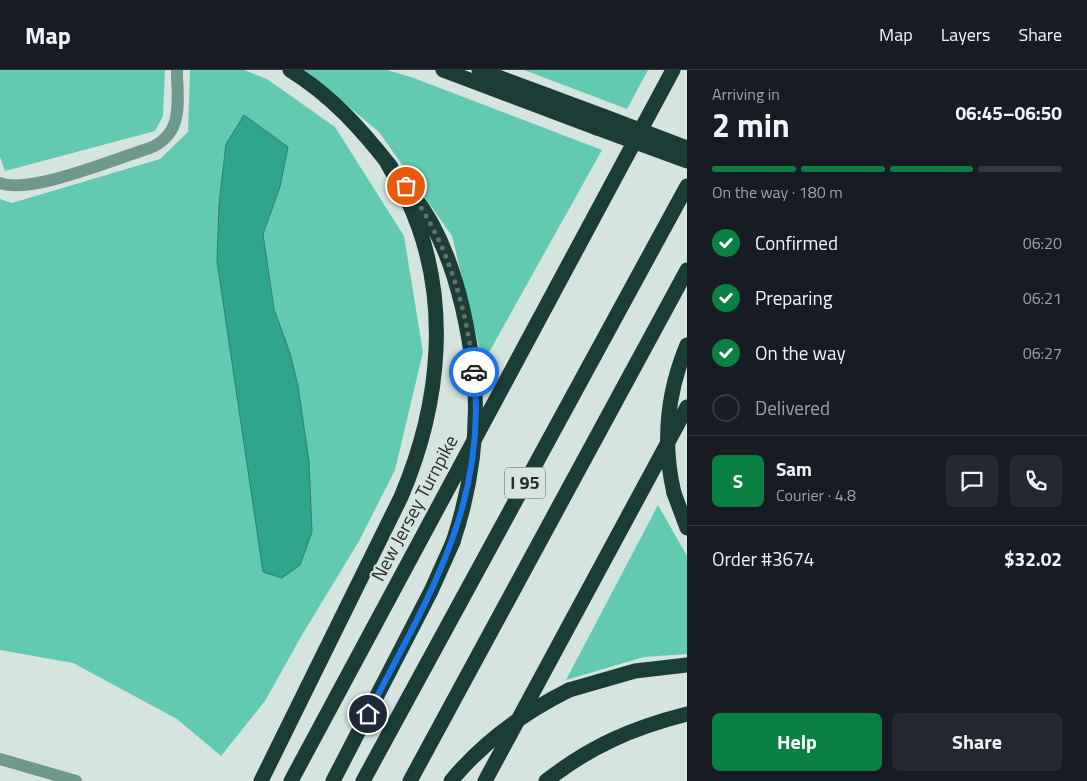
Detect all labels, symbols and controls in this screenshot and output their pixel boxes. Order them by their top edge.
text: Map [25,17,71,53]
text: Map [879,21,913,48]
text: Layers [941,21,990,48]
text: Share [1018,21,1062,48]
text: Arriving in [712,82,780,106]
text: 06:45–06:50 [955,98,1062,127]
text: 2 min [712,101,790,149]
pin [385,165,427,207]
icon: bag [392,172,420,200]
text: On the way · 180 m [712,180,843,204]
text: Confirmed [755,228,838,257]
icon: check [712,229,740,257]
text: 06:20 [1023,231,1062,255]
text: Preparing [755,283,832,312]
icon: check [712,284,740,312]
text: 06:21 [1023,286,1062,310]
text: On the way [755,338,846,367]
icon: check [712,339,740,367]
text: 06:27 [1023,341,1062,365]
courier [449,347,499,397]
icon: car [460,358,488,386]
text: Delivered [755,393,830,422]
street label: New Jersey Turnpike [363,429,464,586]
text: Sam [776,454,812,483]
button: chat [946,455,998,507]
button: phone [1010,455,1062,507]
text: S [733,466,743,495]
road number: I 95 [505,468,545,498]
text: Courier · 4.8 [776,483,856,507]
text: Order #3674 [712,544,814,573]
text: $32.02 [1004,544,1062,573]
pin [347,693,389,735]
icon: home [354,700,382,728]
button: Help [712,713,882,771]
button: Share [892,713,1062,771]

